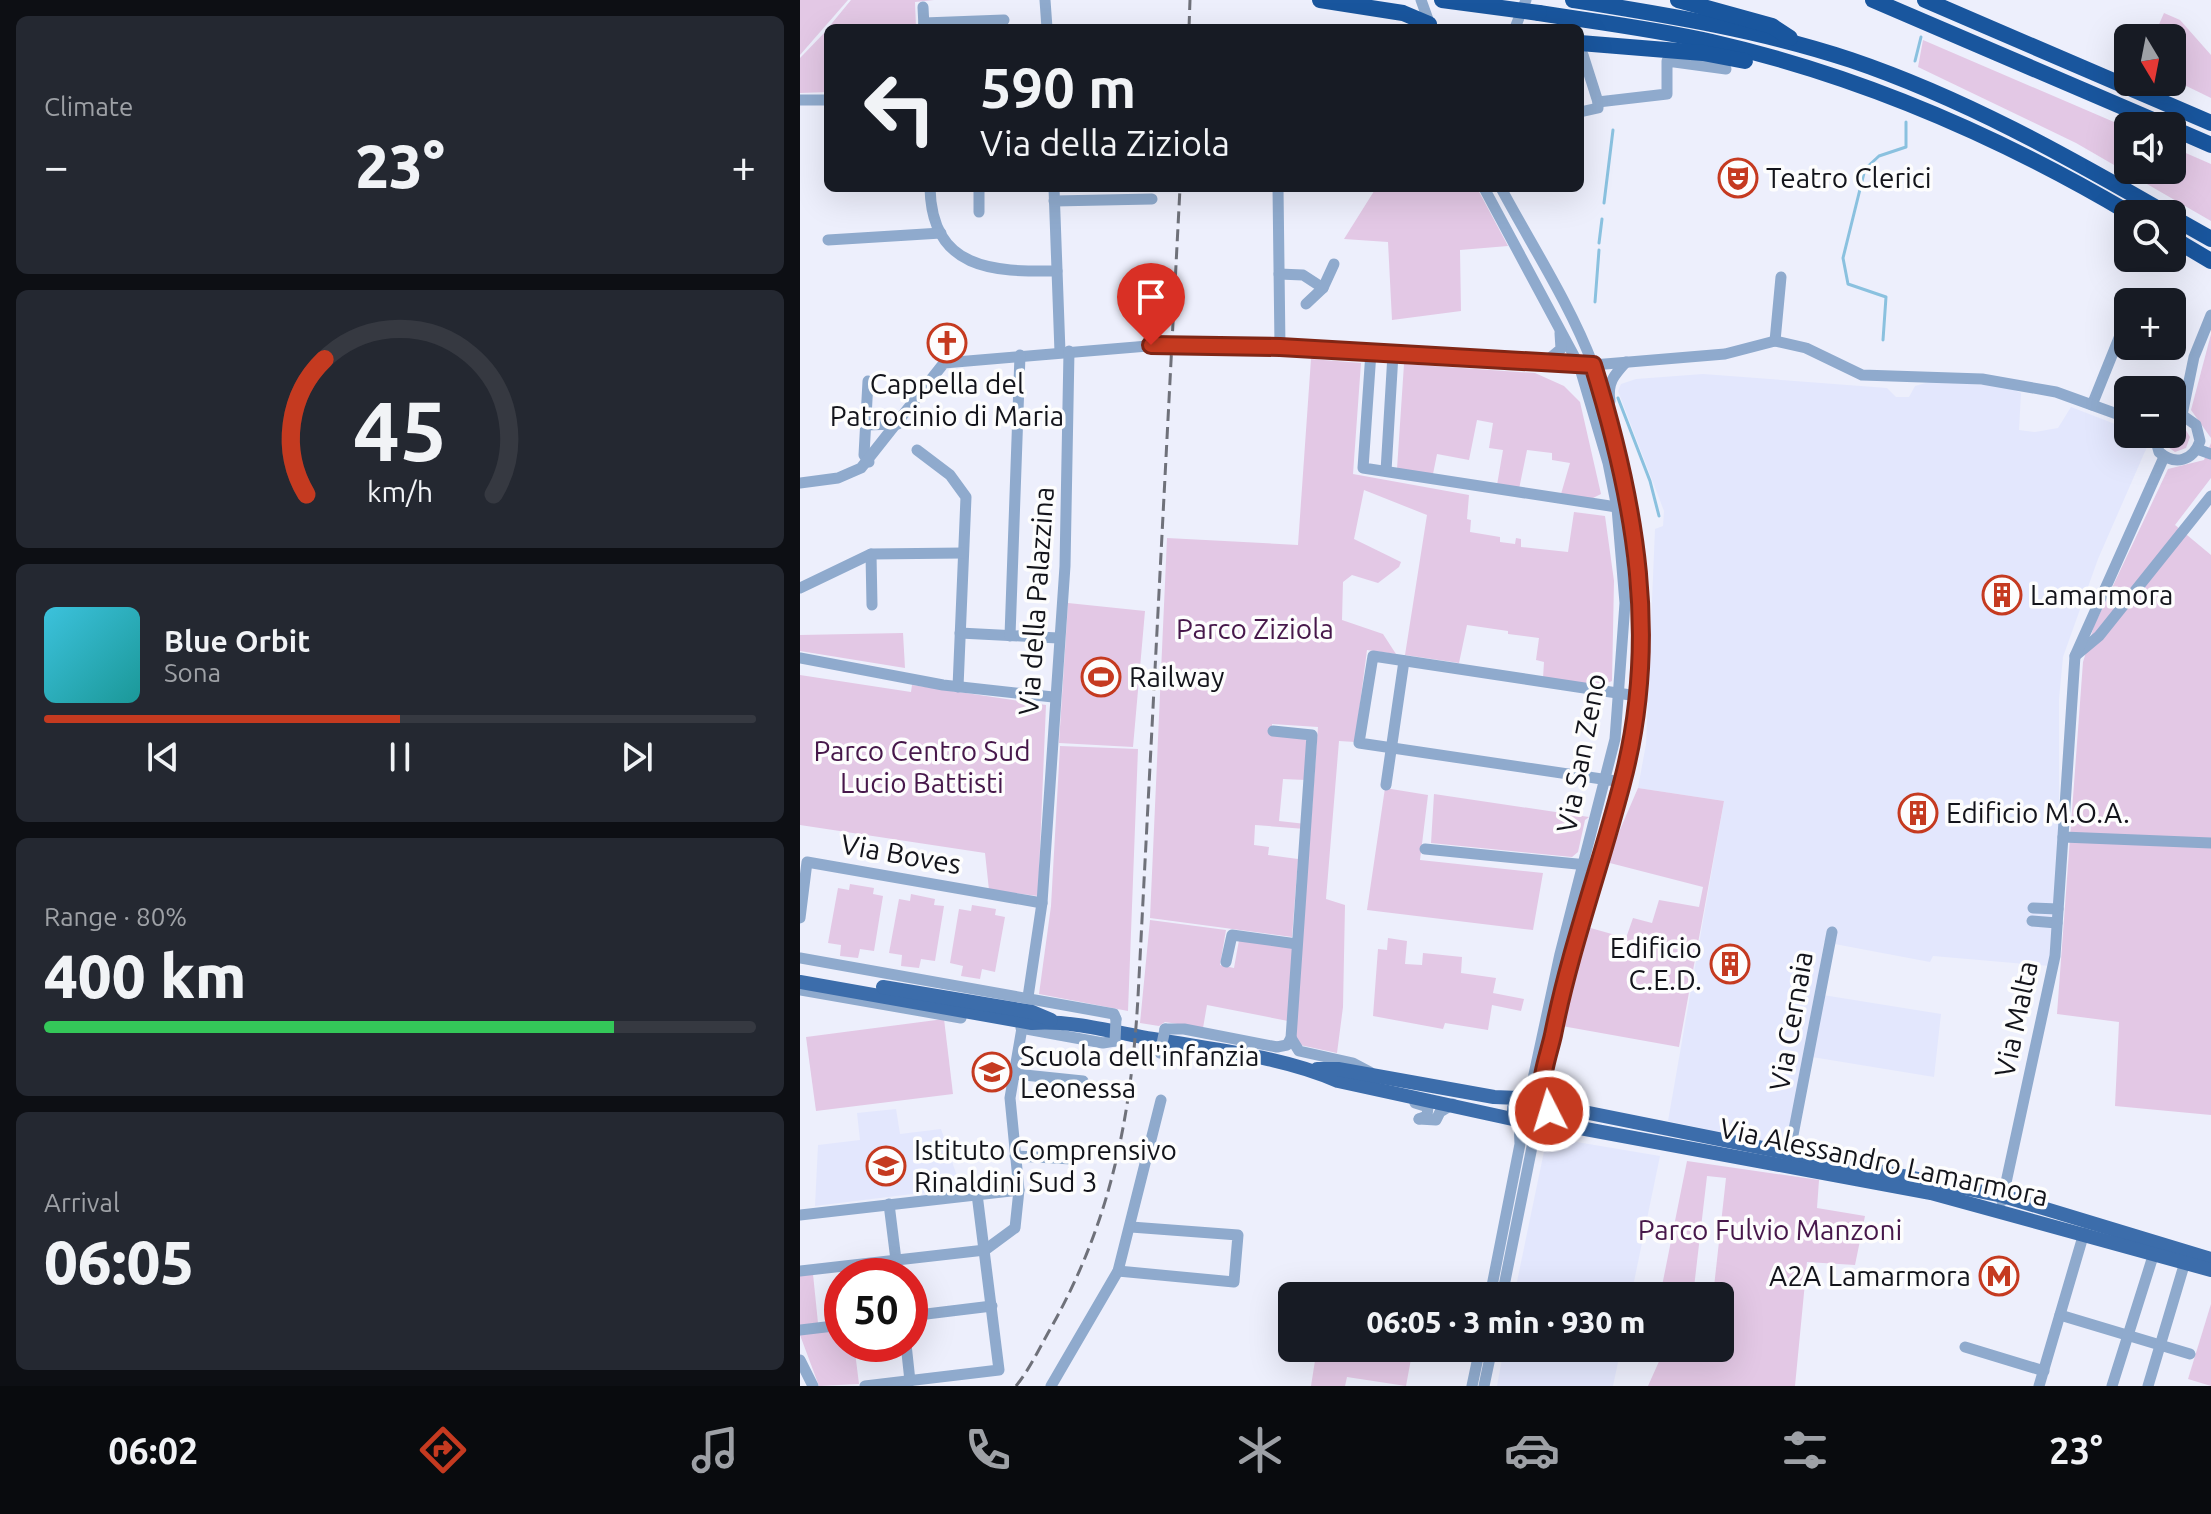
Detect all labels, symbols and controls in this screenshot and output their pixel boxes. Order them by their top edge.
north arrow [2114,24,2186,96]
map controls [2114,24,2186,448]
icon: left [848,56,952,160]
text: 590 m [980,56,1136,119]
text: Climate [44,92,133,121]
button: sound [2114,112,2186,184]
text: Via della Ziziola [980,122,1230,163]
text: 23° [355,132,445,199]
text: − [44,141,69,190]
text: + [731,141,756,190]
theatre icon: Teatro Clerici [1717,157,1759,199]
place label: Teatro Clerici [1766,162,1932,193]
button: search [2114,200,2186,272]
pin [1117,263,1185,345]
icon: arrive [1129,275,1173,319]
button: + [2114,288,2186,360]
church icon: Cappella del Patrocinio di Maria [926,322,968,364]
place label: Cappella del Patrocinio di Maria [830,368,1064,431]
button: − [2114,376,2186,448]
text: 45 [353,383,447,477]
text: km/h [367,475,433,507]
street label: Via della Palazzina [1012,486,1059,716]
building icon: Lamarmora [1981,574,2023,616]
place label: Lamarmora [2030,579,2173,610]
park label: Parco Ziziola [1176,613,1334,644]
text: Blue Orbit [164,624,310,658]
sports icon: Railway [1080,656,1122,698]
text: Sona [164,658,221,687]
place label: Railway [1129,661,1224,692]
street label: Via San Zeno [1550,671,1611,835]
icon: previous [141,735,185,779]
icon: pause [378,735,422,779]
icon: next [615,735,659,779]
park label: Parco Centro Sud Lucio Battisti [813,735,1031,798]
building icon: Edificio M.O.A. [1897,792,1939,834]
place label: Edificio M.O.A. [1946,797,2130,828]
street label: Via Boves [839,828,964,879]
text: Range · 80% [44,902,187,931]
place label: Edificio C.E.D. [1610,932,1702,995]
text: 400 km [44,942,246,1009]
building icon: Edificio C.E.D. [1709,943,1751,985]
street label: Via Cernaia [1763,949,1818,1093]
street label: Via Malta [1988,958,2043,1080]
place label: Scuola dell'infanzia Leonessa [1020,1040,1259,1103]
school or university icon: Scuola dell'infanzia Leonessa [971,1051,1013,1093]
position arrow [1507,1069,1591,1153]
street label: Via Alessandro Lamarmora [1717,1112,2051,1212]
place label: Istituto Comprensivo Rinaldini Sud 3 [914,1134,1177,1197]
school or university icon: Istituto Comprensivo Rinaldini Sud 3 [865,1145,907,1187]
text: Arrival [44,1188,120,1217]
park label: Parco Fulvio Manzoni [1638,1214,1902,1245]
text: 06:05 [44,1228,194,1295]
metro station icon: A2A Lamarmora [1978,1255,2020,1297]
speed limit sign: 50 [824,1258,928,1362]
place label: A2A Lamarmora [1769,1260,1971,1291]
text: 06:05 · 3 min · 930 m [1367,1305,1645,1339]
icon: directions [415,1422,471,1478]
icon: music [687,1422,743,1478]
icon: phone [960,1422,1016,1478]
icon: climate [1232,1422,1288,1478]
icon: car [1504,1422,1560,1478]
icon: filters [1777,1422,1833,1478]
text: 06:02 [108,1430,198,1471]
text: 23° [2049,1430,2103,1471]

